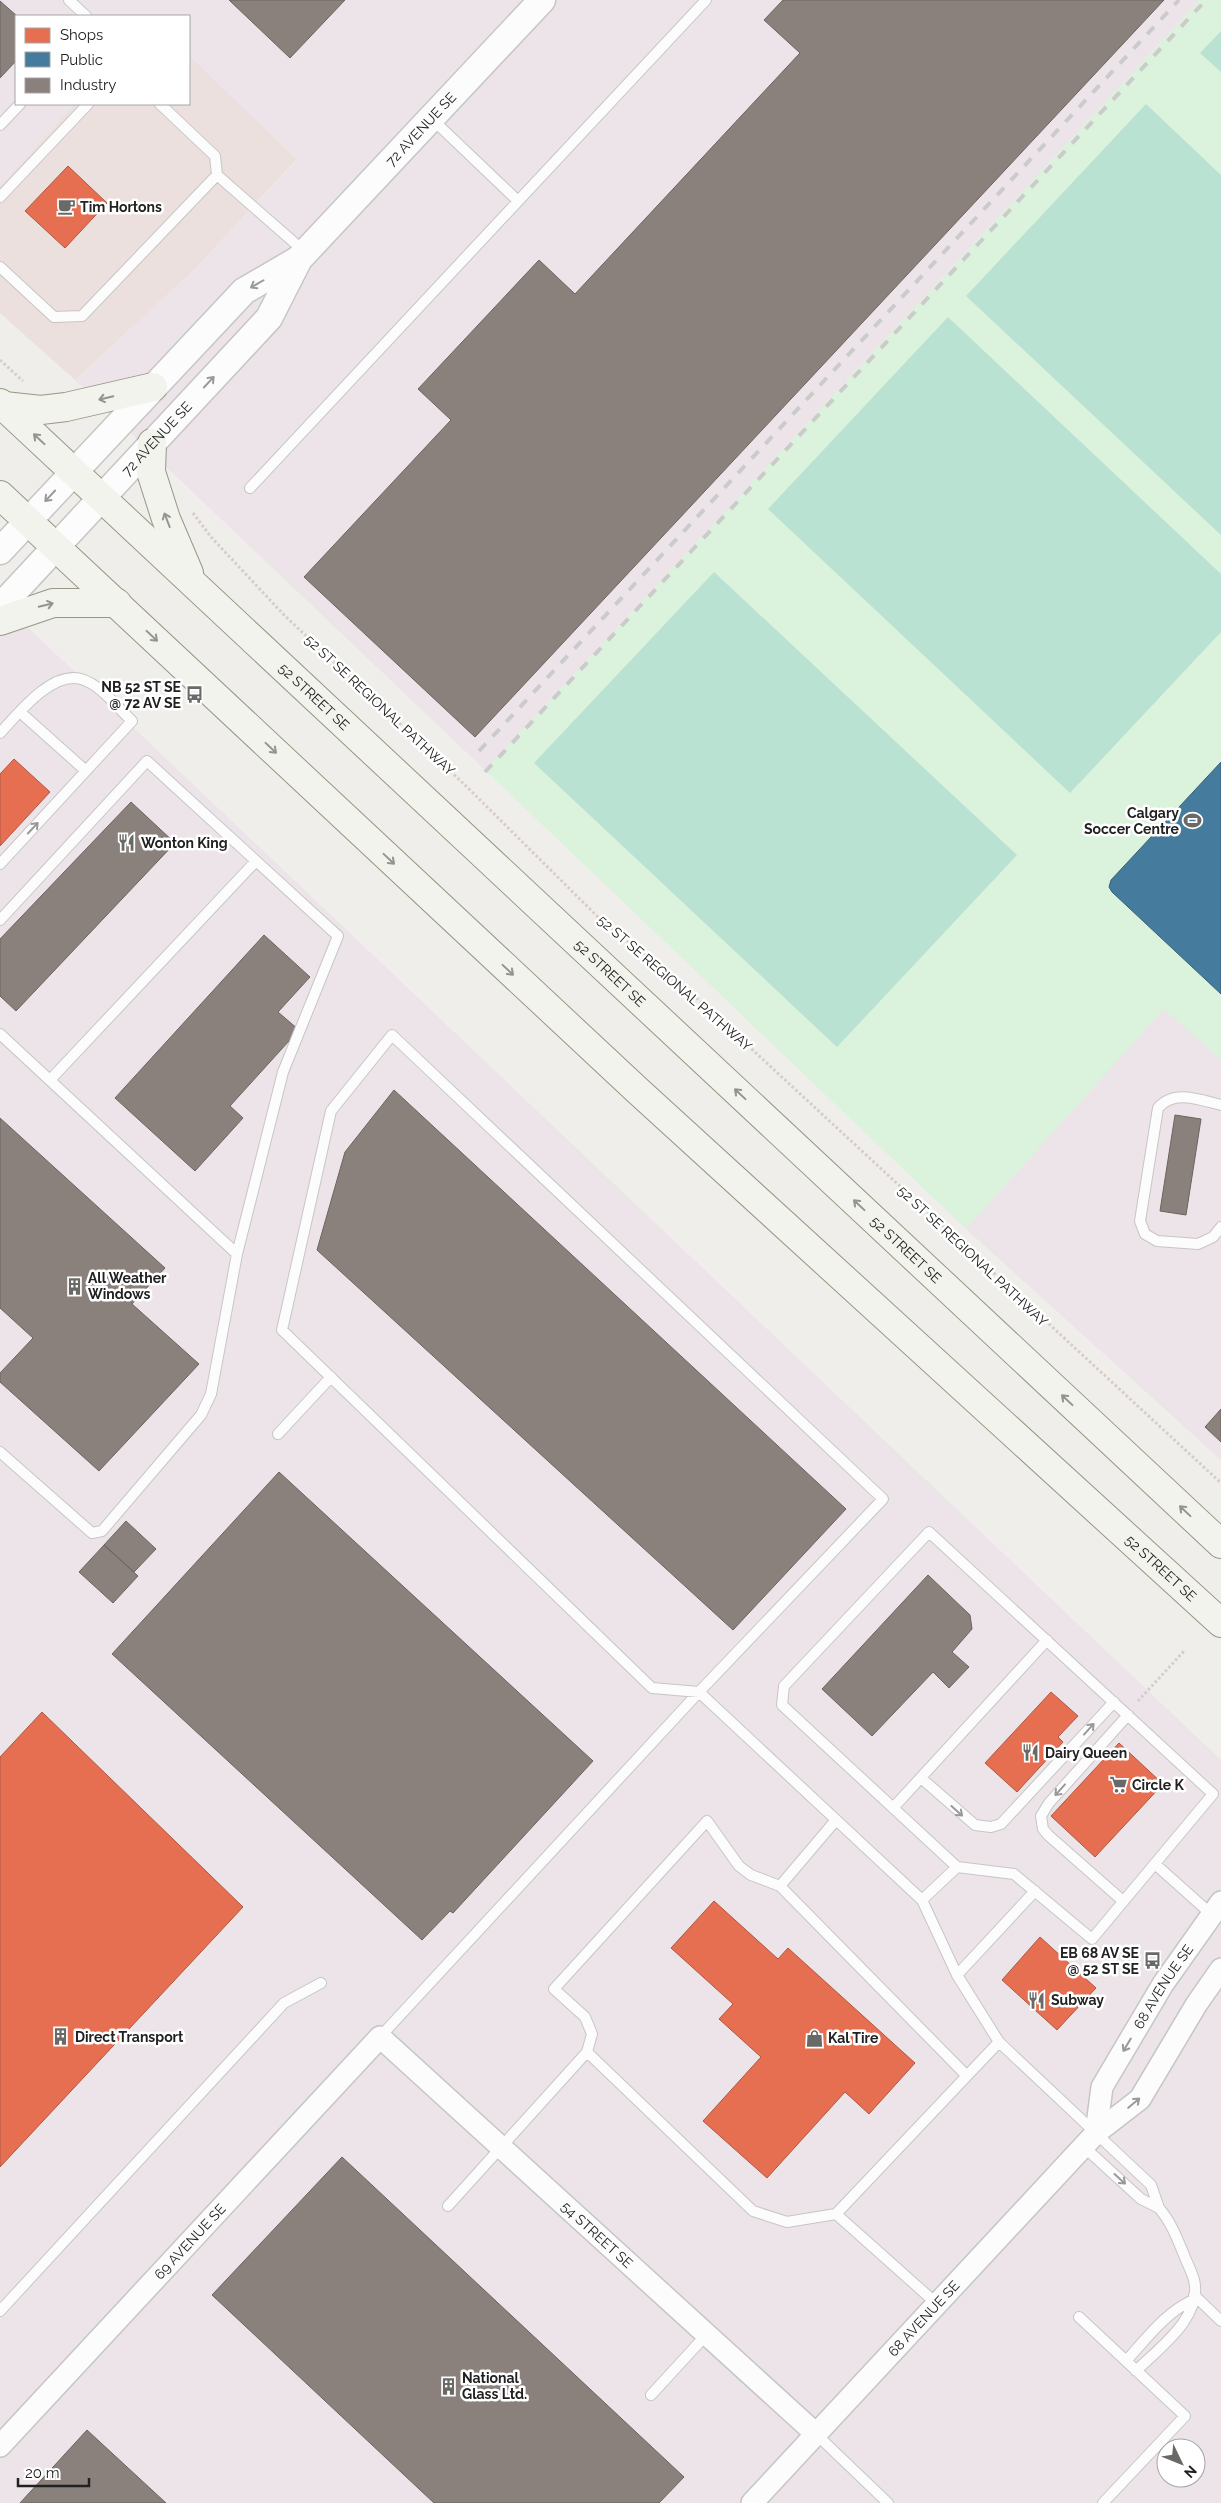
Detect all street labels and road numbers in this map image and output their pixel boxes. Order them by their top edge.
street label: 72 AVENUE SE [382,89,459,169]
street label: 72 AVENUE SE [118,398,195,479]
street label: 52 ST SE REGIONAL PATHWAY [302,631,458,779]
street label: 52 STREET SE [276,660,353,733]
street label: 52 ST SE REGIONAL PATHWAY [595,912,755,1054]
street label: 52 STREET SE [572,936,649,1010]
street label: 52 ST SE REGIONAL PATHWAY [895,1182,1051,1330]
street label: 52 STREET SE [867,1213,945,1286]
street label: 52 STREET SE [1122,1532,1200,1605]
street label: 68 AVENUE SE [1130,1941,1196,2032]
street label: 54 STREET SE [558,2198,636,2271]
street label: 69 AVENUE SE [151,2201,229,2283]
street label: 68 AVENUE SE [885,2277,963,2359]

